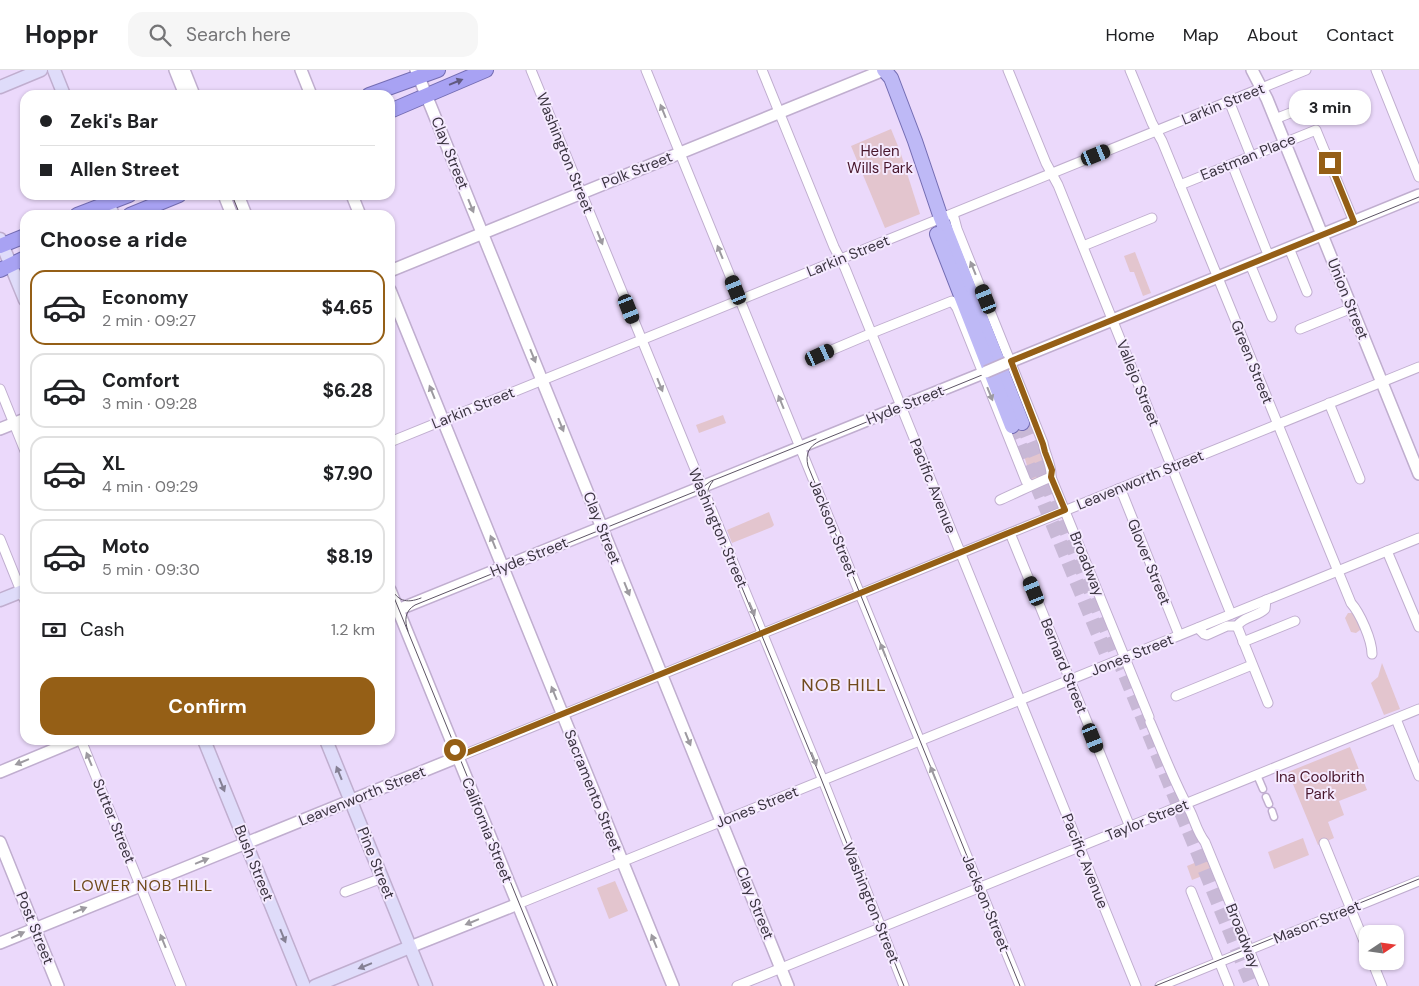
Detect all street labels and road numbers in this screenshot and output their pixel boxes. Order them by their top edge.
street label: Larkin Street [1179,78,1268,130]
street label: Washington Street [532,90,598,216]
street label: Clay Street [426,114,474,192]
street label: Eastman Place [1197,129,1299,185]
street label: Polk Street [599,147,675,193]
street label: Larkin Street [804,230,893,282]
street label: Union Street [1323,255,1373,343]
street label: Green Street [1226,317,1278,407]
street label: Vallejo Street [1112,337,1164,429]
street label: Hyde Street [863,380,947,430]
street label: Larkin Street [429,382,518,434]
street label: Pacific Avenue [905,436,961,536]
street label: Leavenworth Street [1074,445,1207,515]
street label: Washington Street [684,465,752,591]
street label: Jackson Street [804,477,862,580]
street label: Clay Street [578,489,626,567]
street label: Glover Street [1123,516,1175,608]
street label: Broadway [1065,529,1109,600]
street label: Hyde Street [487,532,571,582]
street label: Bernard Street [1036,615,1092,717]
street label: Jones Street [1088,629,1176,681]
street label: Sacramento Street [559,727,627,855]
street label: Leavenworth Street [296,761,429,831]
street label: California Street [457,774,517,886]
street label: Sutter Street [88,776,140,866]
street label: Jones Street [713,781,801,833]
street label: Taylor Street [1103,794,1192,846]
street label: Pacific Avenue [1057,811,1113,911]
street label: Bush Street [230,822,278,904]
street label: Pine Street [353,824,400,902]
street label: Washington Street [838,840,904,966]
street label: Jackson Street [957,852,1015,955]
street label: Clay Street [731,864,779,942]
street label: Post Street [11,889,59,967]
street label: Mason Street [1270,895,1364,949]
street label: Broadway [1221,901,1265,972]

